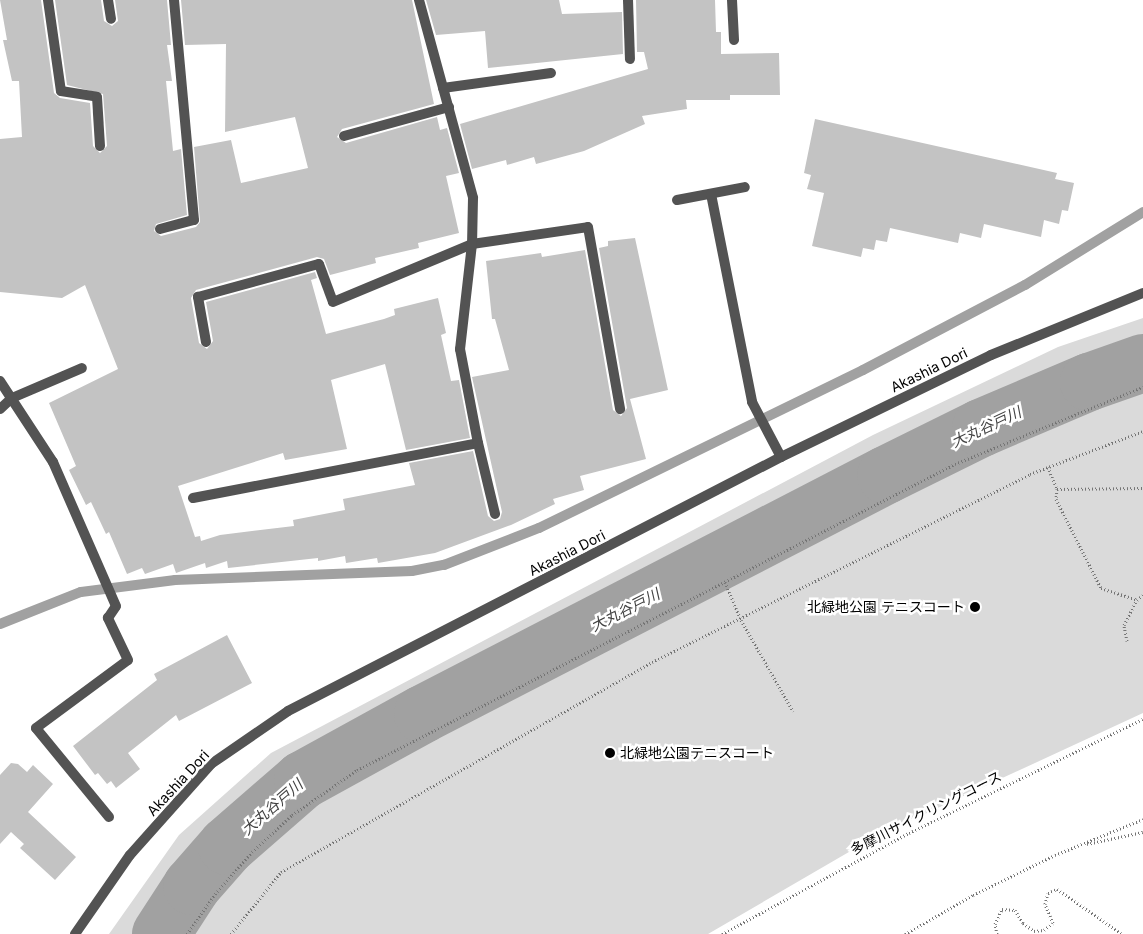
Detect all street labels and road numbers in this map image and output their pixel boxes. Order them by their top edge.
street label: Akashia Dori [888,344,970,396]
street label: Akashia Dori [526,527,608,579]
street label: Akashia Dori [143,747,213,819]
street label: 多摩川サイクリングコース [847,767,1005,859]

